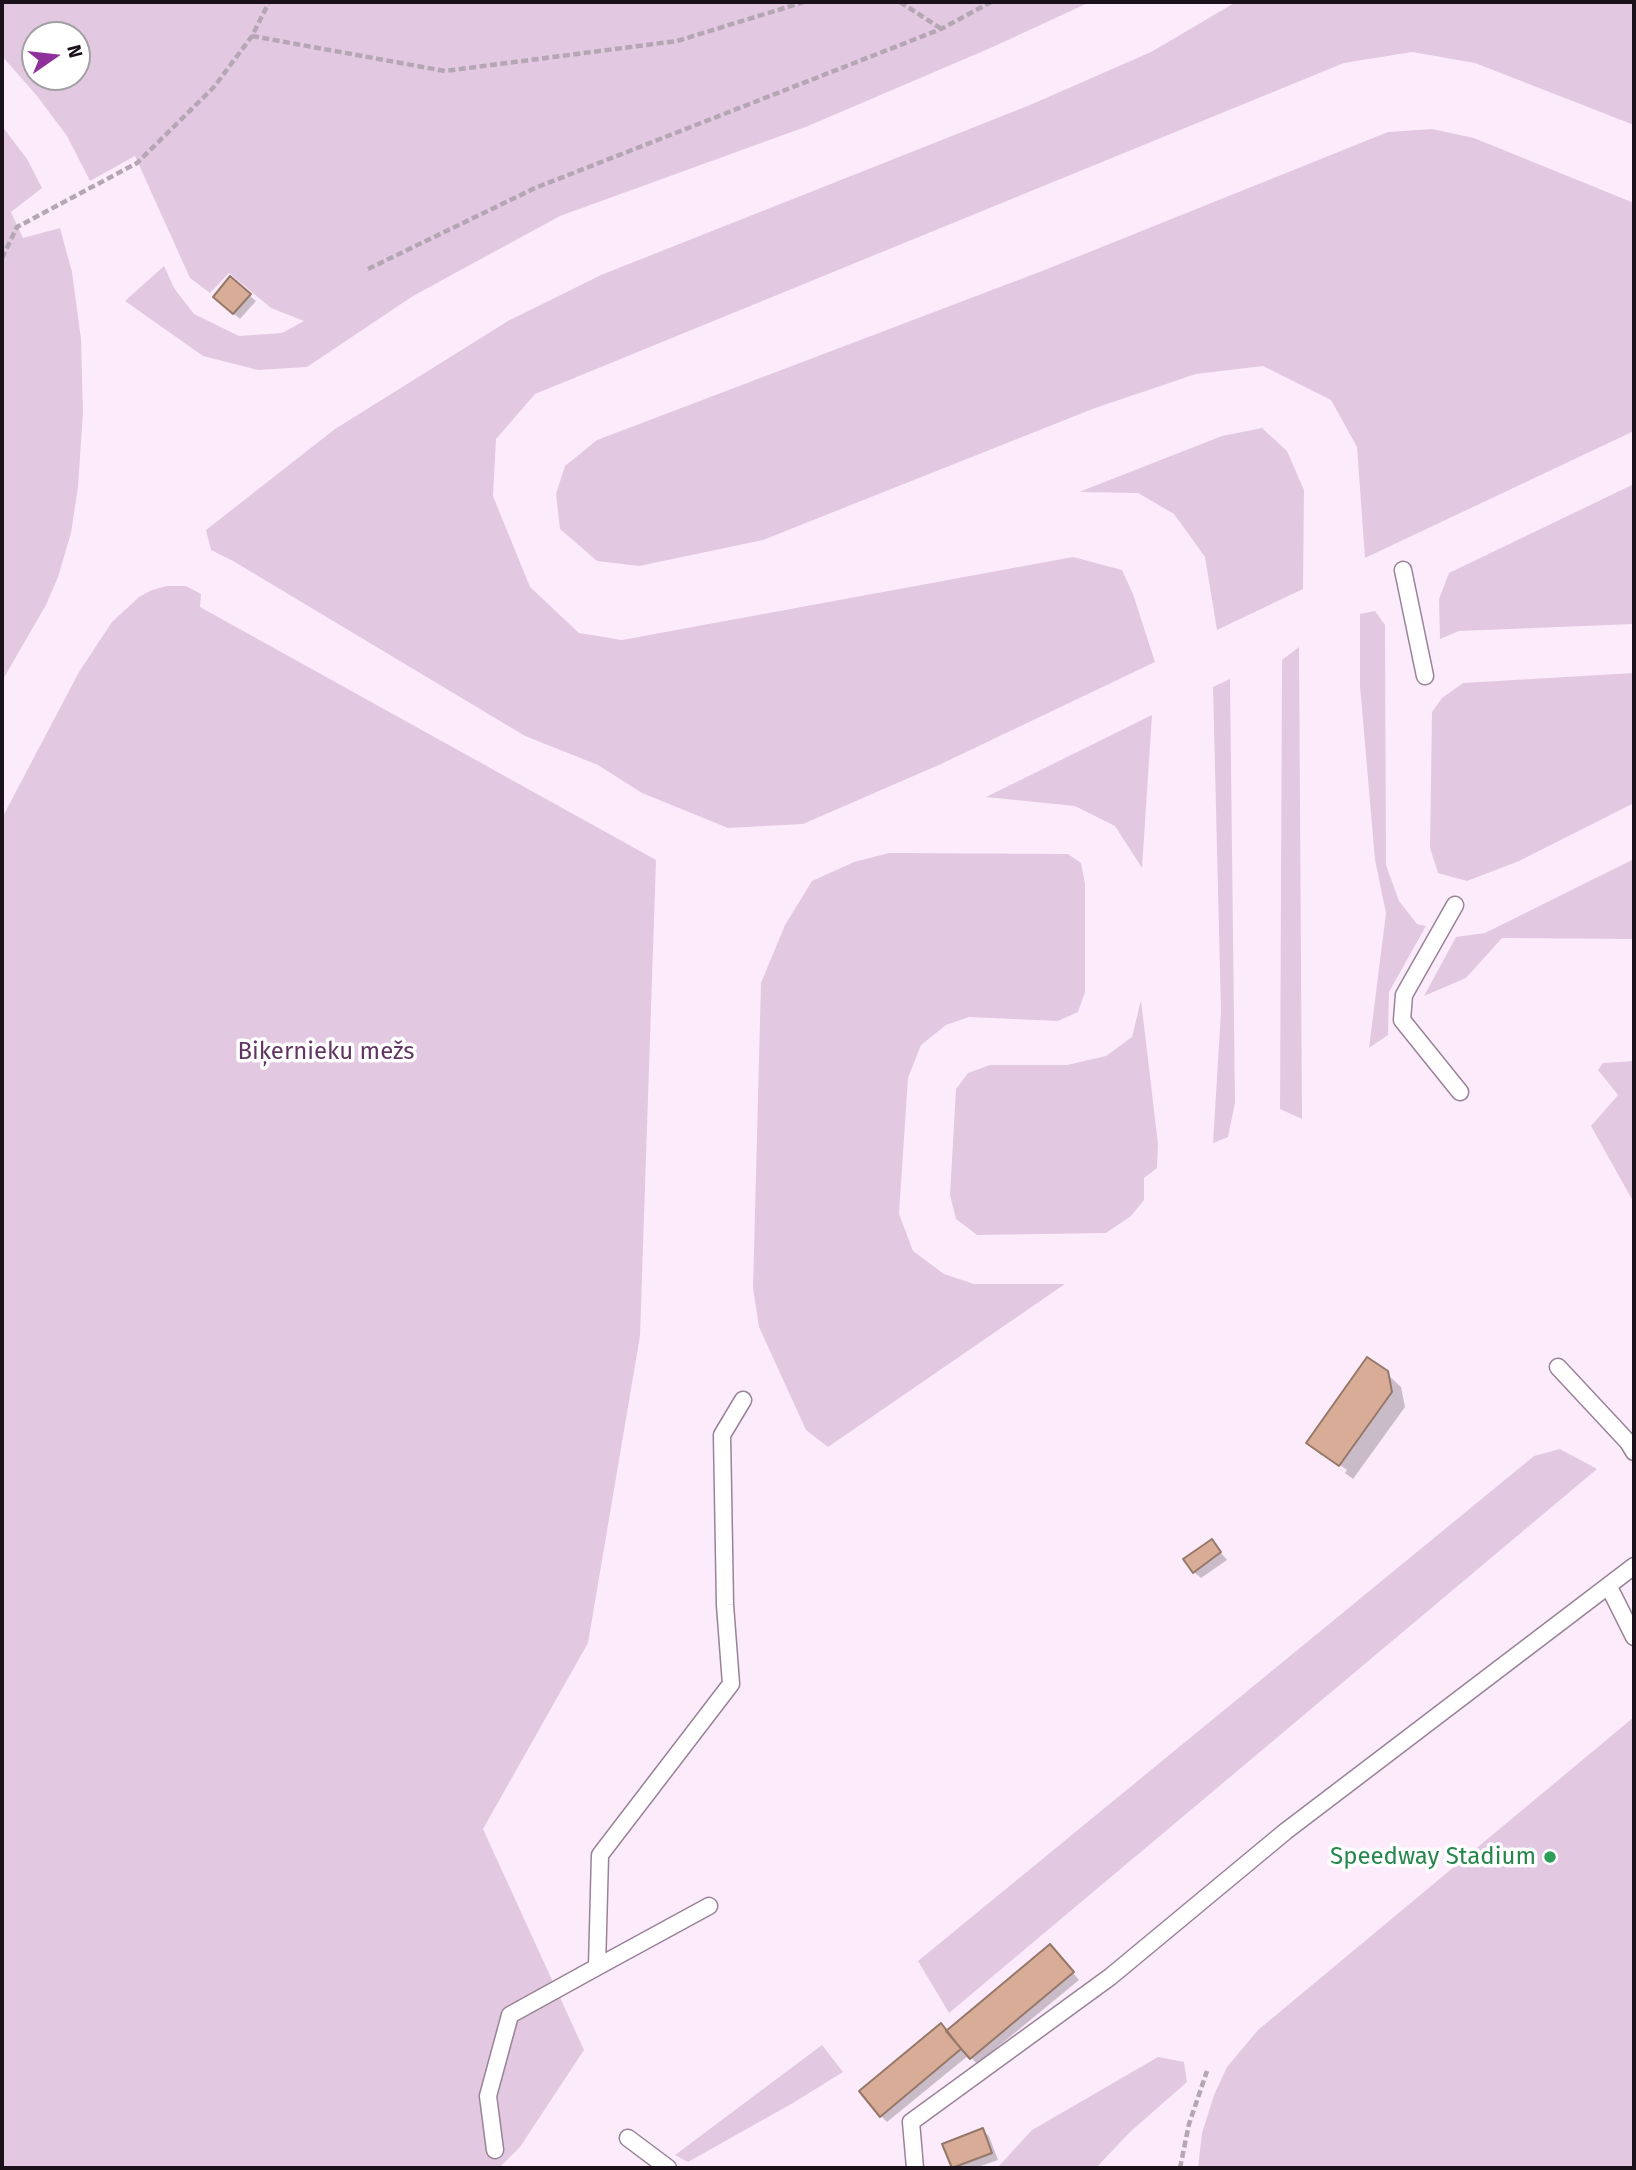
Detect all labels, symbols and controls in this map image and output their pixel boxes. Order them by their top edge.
north arrow [21,21,91,91]
text: N [62,42,88,60]
park label: Biķernieku mežs [237,1038,415,1066]
place label: Speedway Stadium [1330,1843,1536,1871]
marker: Speedway Stadium [1542,1849,1558,1865]

